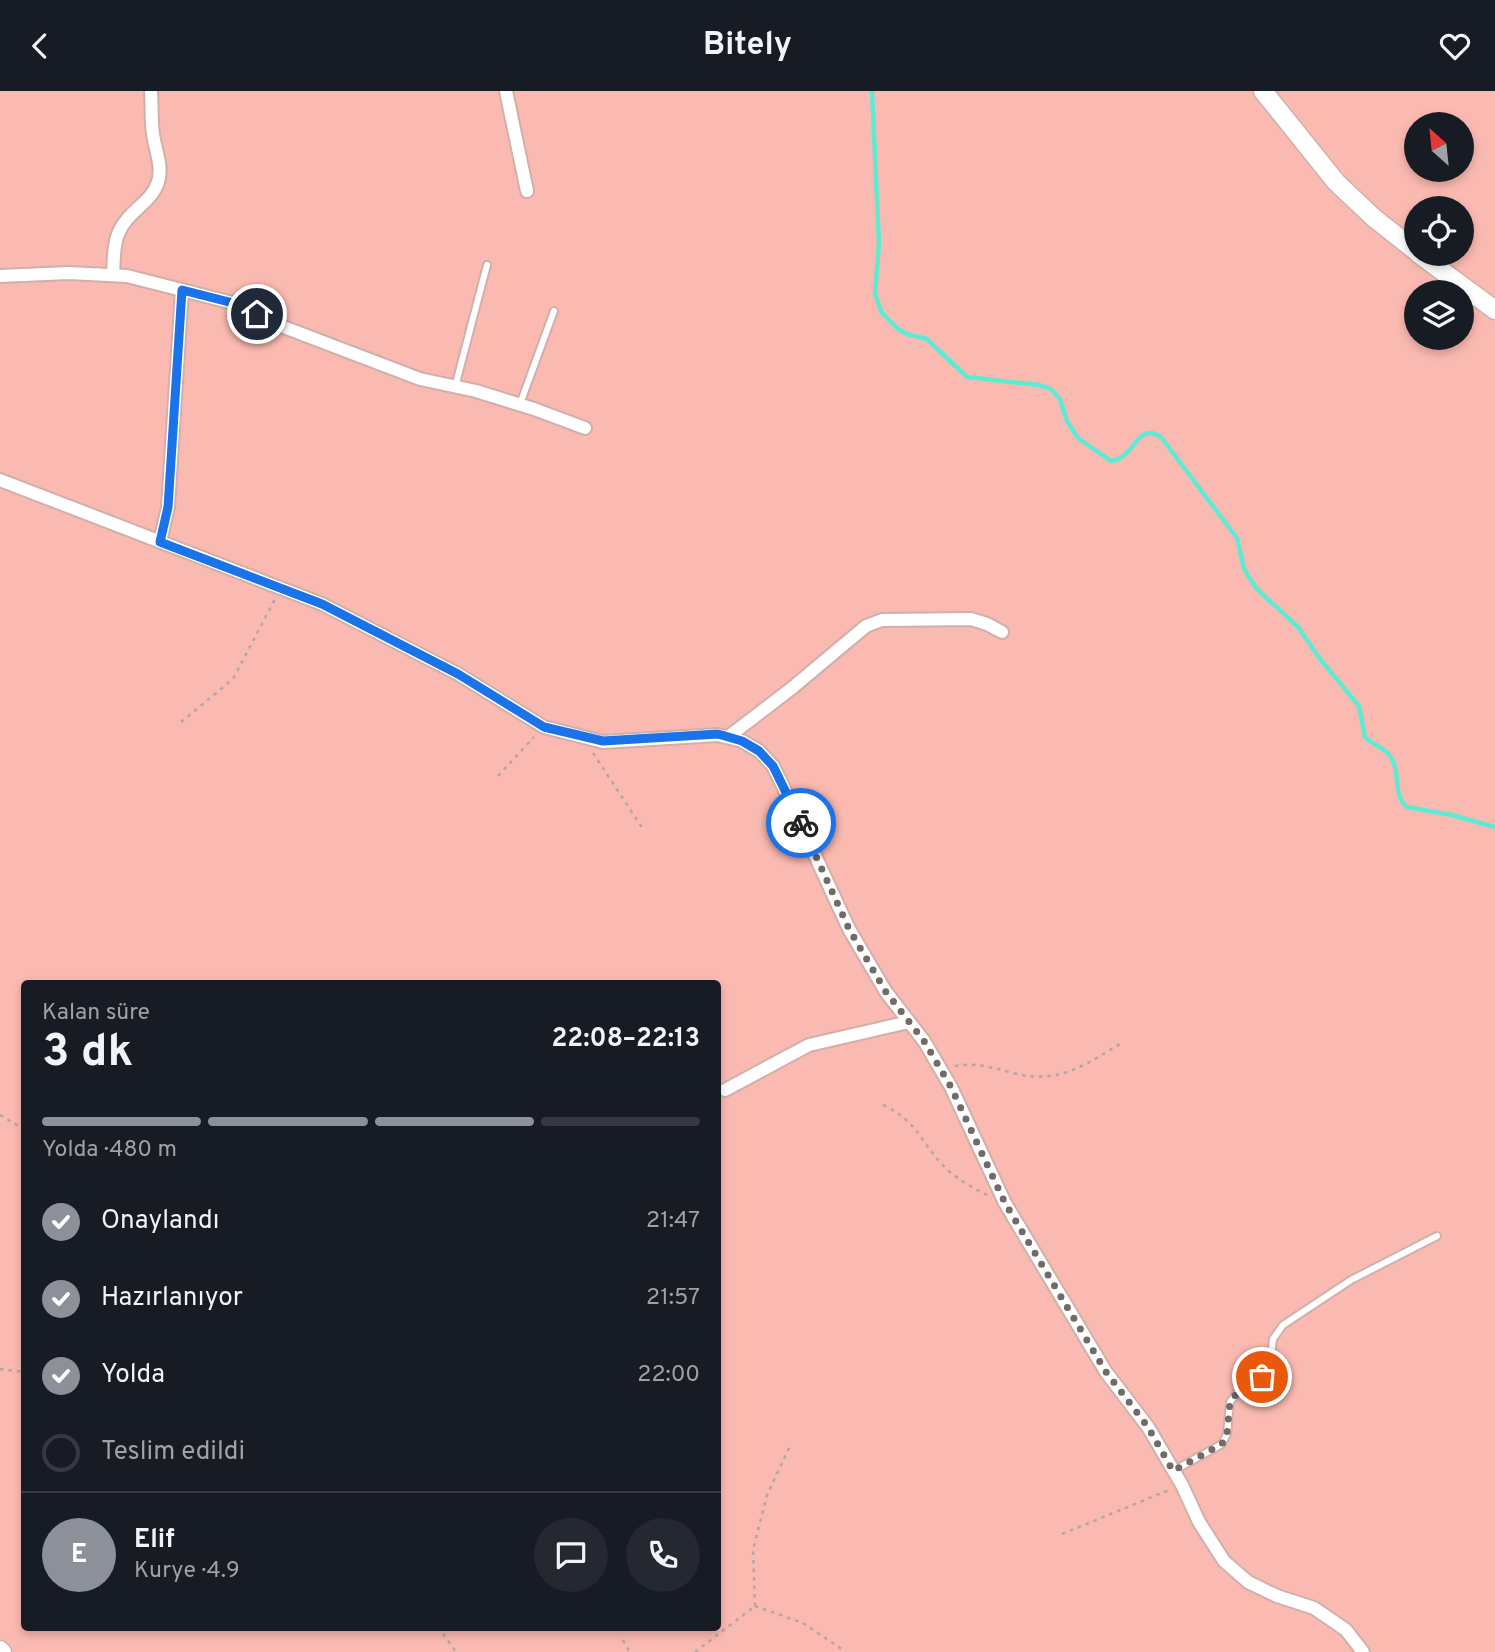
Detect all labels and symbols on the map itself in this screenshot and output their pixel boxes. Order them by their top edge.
north arrow [1404,112,1474,182]
pin [227,284,287,344]
courier [766,788,836,858]
pin [1232,1347,1292,1407]

